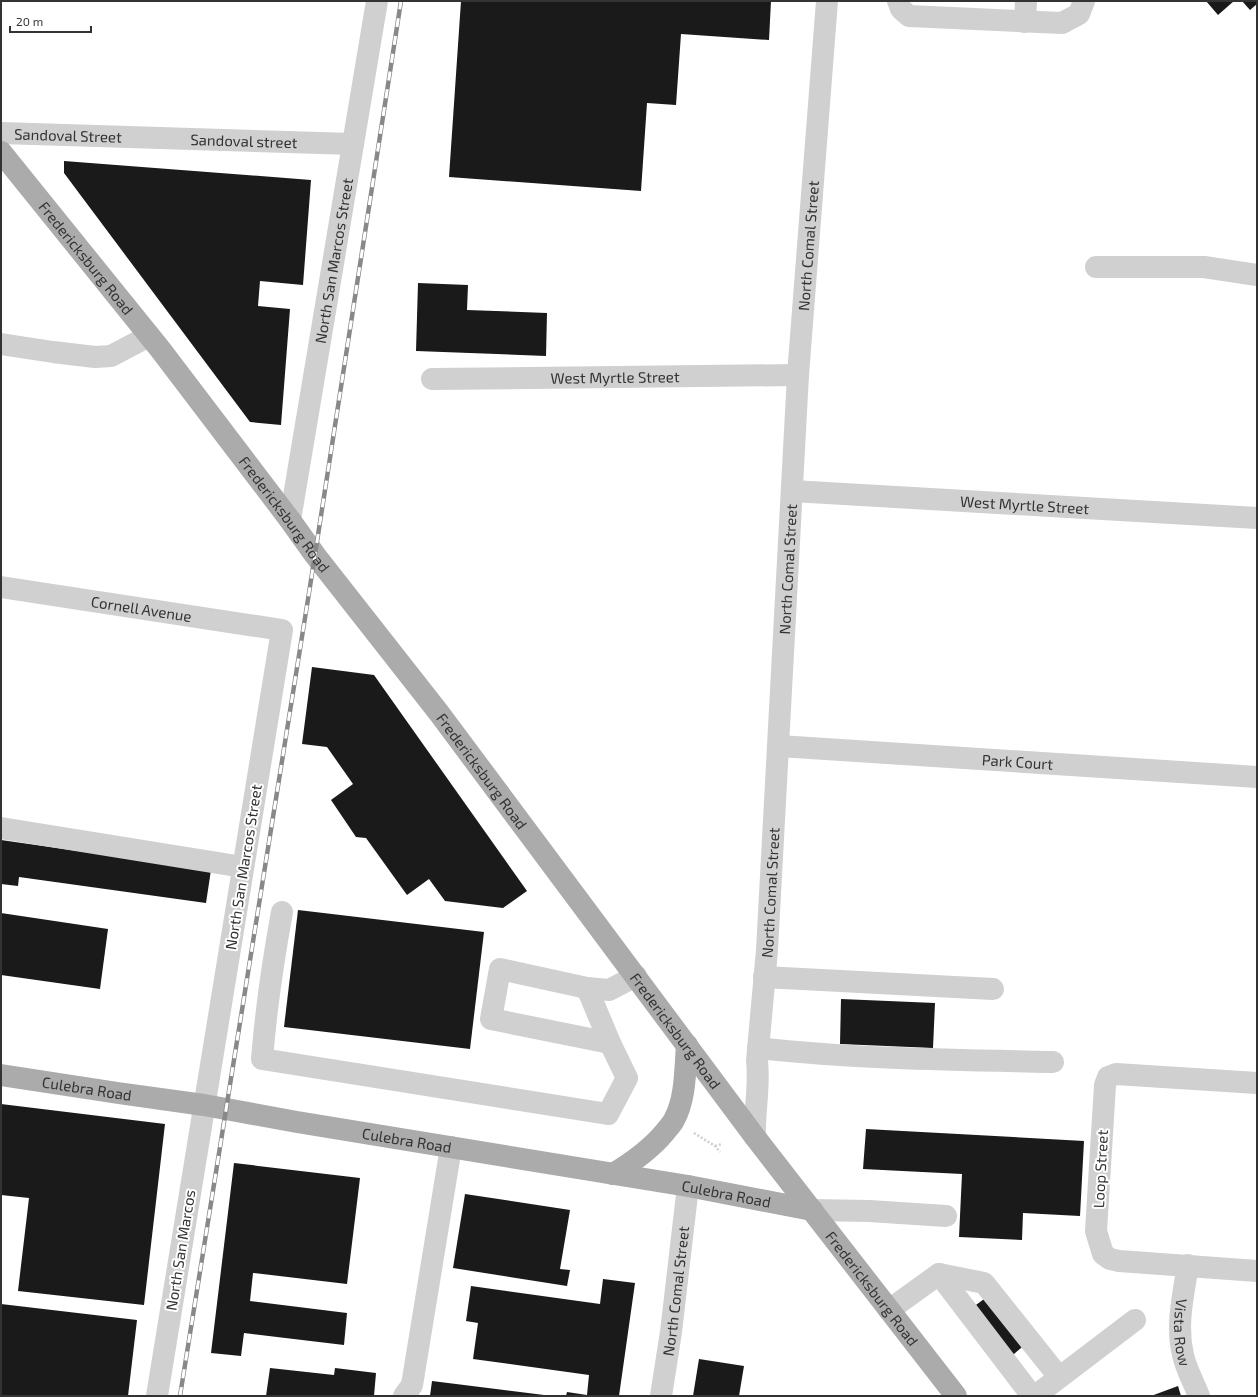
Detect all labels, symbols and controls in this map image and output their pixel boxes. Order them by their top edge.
scale bar [10,8,91,34]
text: 20 m [16,14,43,28]
street label: Sandoval Street [14,124,122,146]
street label: Sandoval street [190,130,298,151]
street label: North San Marcos Street [311,176,356,345]
street label: North Comal Street [794,180,822,312]
street label: Fredericksburg Road [35,198,137,318]
street label: West Myrtle Street [550,367,680,387]
street label: Fredericksburg Road [236,452,334,576]
street label: West Myrtle Street [960,492,1090,517]
street label: North Comal Street [775,503,800,635]
street label: Cornell Avenue [90,592,193,625]
street label: Fredericksburg Road [433,709,531,832]
street label: Park Court [981,750,1054,773]
street label: North San Marcos Street [221,783,265,951]
street label: North Comal Street [757,827,783,959]
street label: Fredericksburg Road [627,969,725,1092]
street label: Culebra Road [41,1072,133,1104]
street label: Culebra Road [361,1124,453,1156]
street label: Loop Street [1089,1129,1111,1209]
street label: Culebra Road [680,1176,772,1211]
street label: North San Marcos [162,1188,198,1312]
street label: North Comal Street [658,1225,692,1357]
street label: Fredericksburg Road [822,1227,922,1349]
street label: Vista Row [1171,1297,1195,1368]

